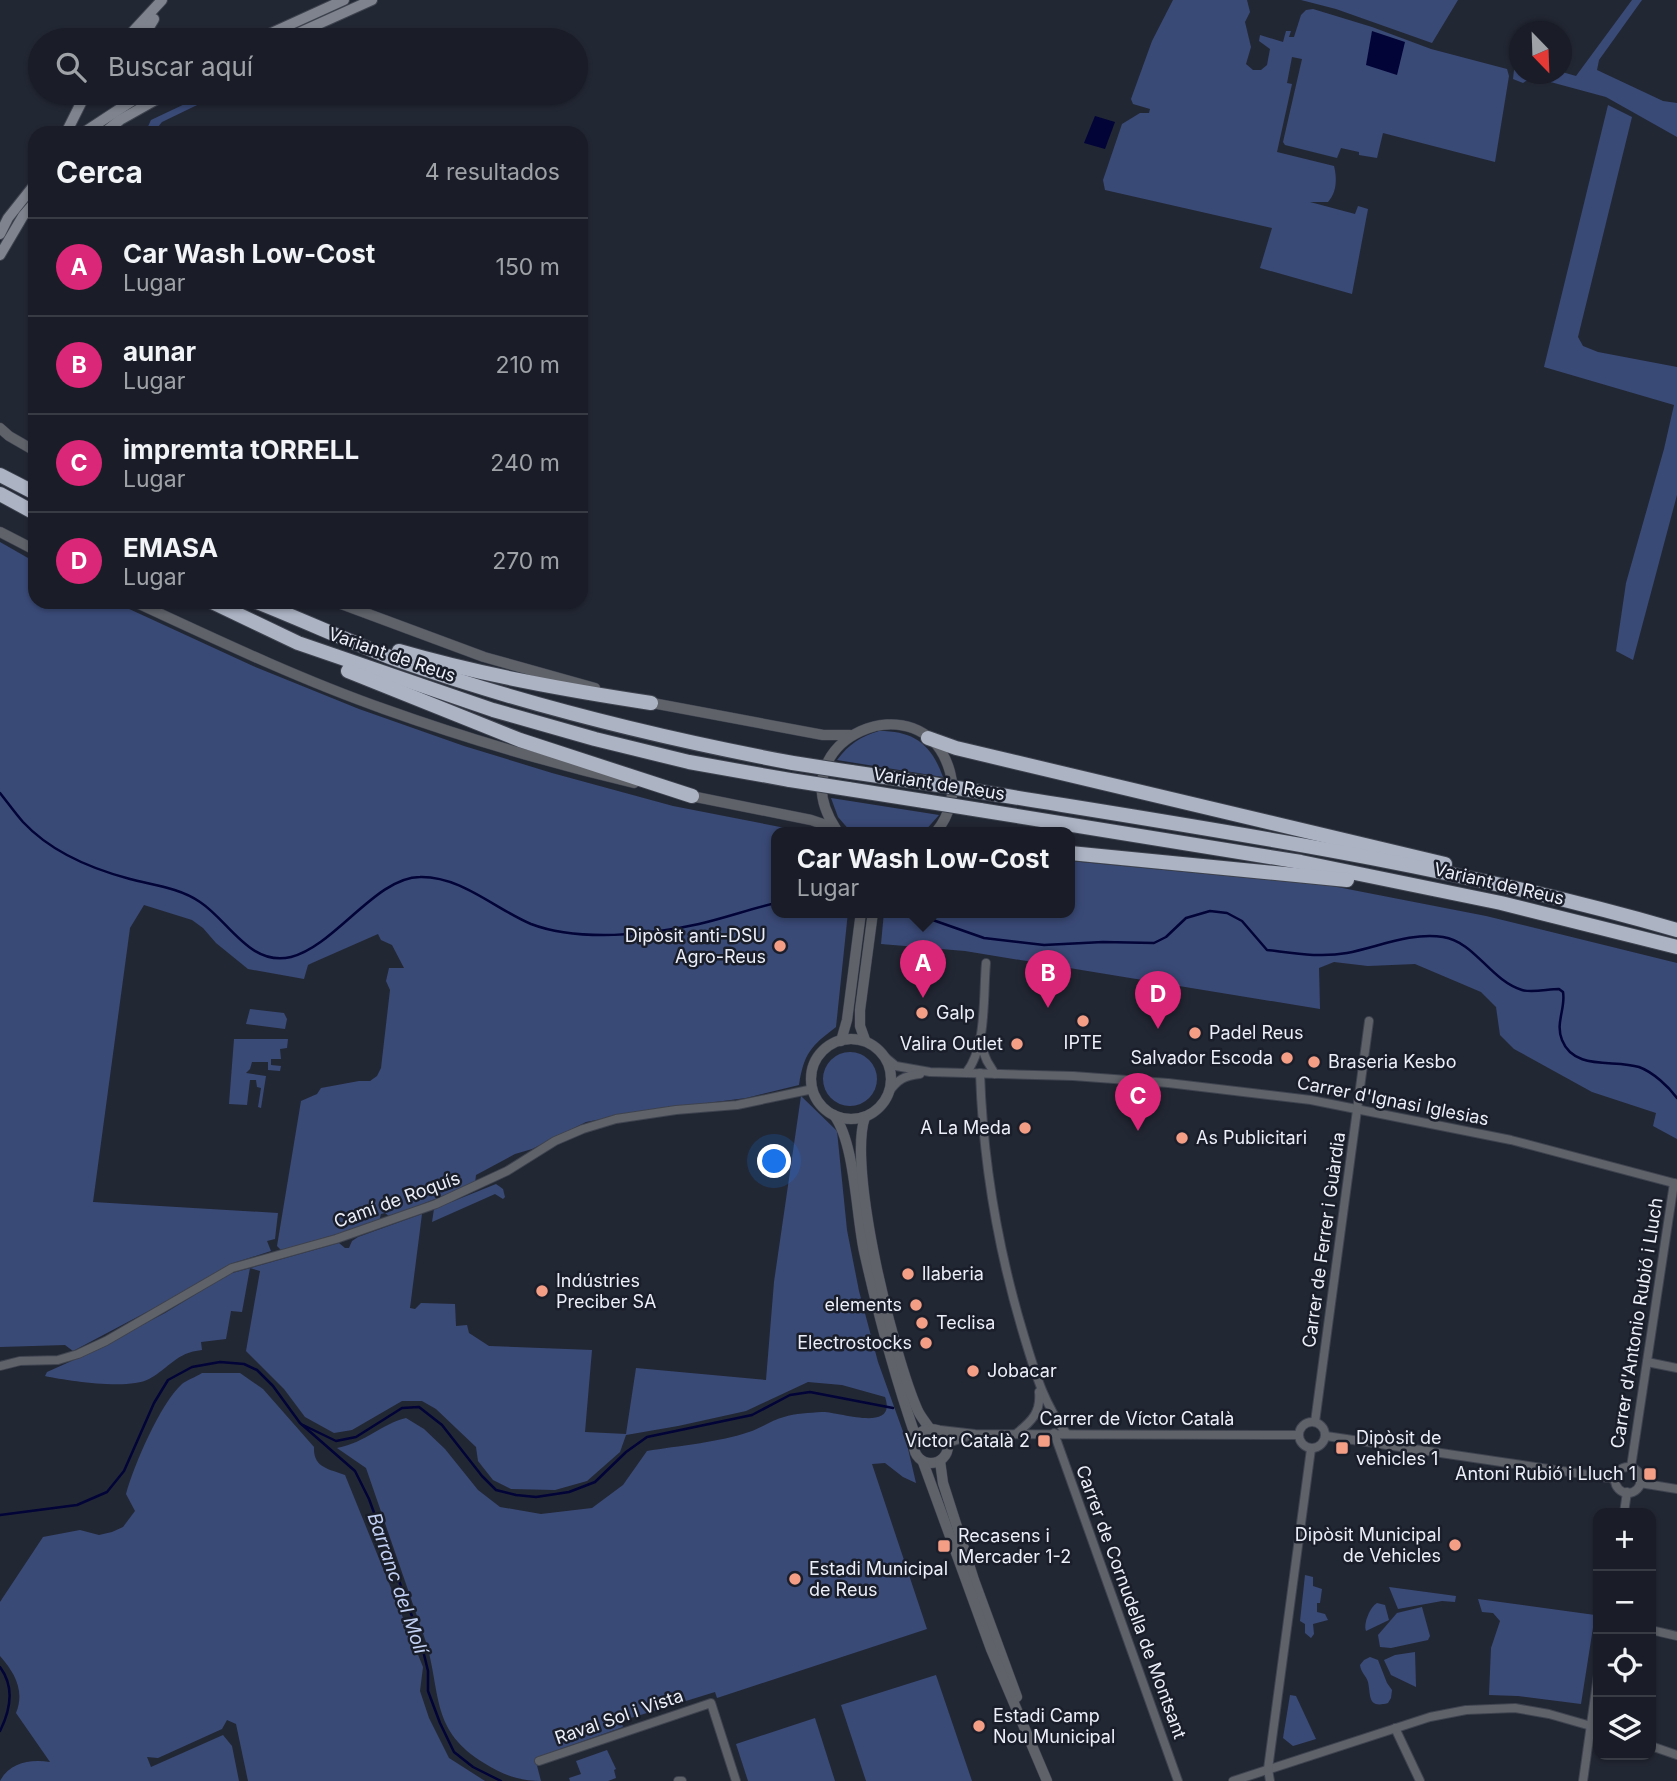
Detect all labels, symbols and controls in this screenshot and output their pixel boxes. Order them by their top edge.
north arrow [1509,21,1572,84]
search box [28,28,588,105]
icon: search [52,48,90,86]
text: Buscar aquí [108,51,253,82]
text: Cerca [56,154,143,190]
text: 4 resultados [425,158,560,186]
text: Car Wash Low-Cost [123,238,375,269]
text: A [70,253,88,281]
text: 150 m [496,253,560,281]
text: Lugar [123,269,185,297]
text: aunar [123,336,196,367]
text: B [71,351,87,379]
text: 210 m [495,351,560,379]
text: Lugar [123,367,185,395]
text: impremta tORRELL [123,434,359,465]
text: C [70,449,88,477]
text: 240 m [490,449,560,477]
text: Lugar [123,465,185,493]
text: EMASA [123,532,218,563]
text: D [71,547,87,575]
text: 270 m [492,547,560,575]
text: Lugar [123,563,185,591]
street label: Variant de Reus [326,623,459,686]
street label: Variant de Reus [872,763,1007,804]
popup [771,827,1075,918]
text: Car Wash Low-Cost [797,843,1049,874]
street label: Variant de Reus [1432,858,1566,909]
text: Lugar [797,874,859,902]
place label: Dipòsit anti-DSU Agro-Reus [625,925,766,967]
marker: Dipòsit anti-DSU Agro-Reus [772,938,788,954]
pin: A [900,940,946,998]
pin: B [1025,950,1071,1008]
pin: D [1135,971,1181,1029]
place label: Galp [936,1002,975,1023]
marker: Galp [914,1005,930,1021]
marker: IPTE [1075,1013,1091,1029]
place label: Padel Reus [1209,1022,1304,1043]
marker: Padel Reus [1187,1025,1203,1041]
place label: IPTE [1064,1032,1102,1053]
place label: Valira Outlet [900,1033,1003,1054]
marker: Valira Outlet [1009,1036,1025,1052]
place label: Salvador Escoda [1131,1047,1273,1068]
marker: Salvador Escoda [1279,1050,1295,1066]
place label: Braseria Kesbo [1328,1051,1456,1072]
marker: Braseria Kesbo [1306,1054,1322,1070]
street label: Carrer d'Ignasi Iglesias [1295,1072,1491,1129]
pin: C [1115,1073,1161,1131]
place label: A La Meda [920,1117,1011,1138]
marker: A La Meda [1017,1120,1033,1136]
place label: As Publicitari [1196,1127,1307,1148]
marker: As Publicitari [1174,1130,1190,1146]
street label: Carrer de Ferrer i Guàrdia [1298,1131,1349,1349]
your location [757,1144,791,1178]
street label: Camí de Roquís [331,1167,463,1232]
street label: Carrer d'Antonio Rubió i Lluch [1606,1196,1667,1450]
place label: llaberia [922,1263,984,1284]
marker: llaberia [900,1266,916,1282]
place label: Indústries Preciber SA [556,1270,656,1312]
marker: Indústries Preciber SA [534,1283,550,1299]
place label: elements [825,1294,902,1315]
marker: elements [908,1297,924,1313]
place label: Teclisa [936,1312,995,1333]
marker: Teclisa [914,1315,930,1331]
place label: Electrostocks [797,1332,912,1353]
marker: Electrostocks [918,1335,934,1351]
place label: Jobacar [987,1360,1057,1381]
marker: Jobacar [965,1363,981,1379]
street label: Carrer de Víctor Català [1040,1408,1234,1429]
place label: Dipòsit de vehicles 1 [1356,1427,1442,1469]
place label: Victor Català 2 [905,1430,1030,1451]
marker: Victor Català 2 [1036,1433,1052,1449]
marker: Dipòsit de vehicles 1 [1334,1440,1350,1456]
street label: Carrer de Cornudella de Montsant [1072,1462,1191,1742]
place label: Antoni Rubió i Lluch 1 [1455,1463,1636,1484]
marker: Antoni Rubió i Lluch 1 [1642,1466,1658,1482]
map controls [1593,1508,1656,1760]
button: + [1593,1508,1656,1571]
water label: Barranc del Molí [363,1510,433,1659]
place label: Dipòsit Municipal de Vehicles [1295,1524,1441,1566]
place label: Recasens i Mercader 1-2 [958,1525,1071,1567]
marker: Dipòsit Municipal de Vehicles [1447,1537,1463,1553]
marker: Recasens i Mercader 1-2 [936,1538,952,1554]
place label: Estadi Municipal de Reus [809,1558,948,1600]
marker: Estadi Municipal de Reus [787,1571,803,1587]
button: − [1593,1571,1656,1634]
button: locate [1593,1634,1656,1697]
street label: Raval Sol i Vista [552,1685,686,1748]
button: layers [1593,1697,1656,1760]
place label: Estadi Camp Nou Municipal [993,1705,1115,1747]
marker: Estadi Camp Nou Municipal [971,1718,987,1734]

